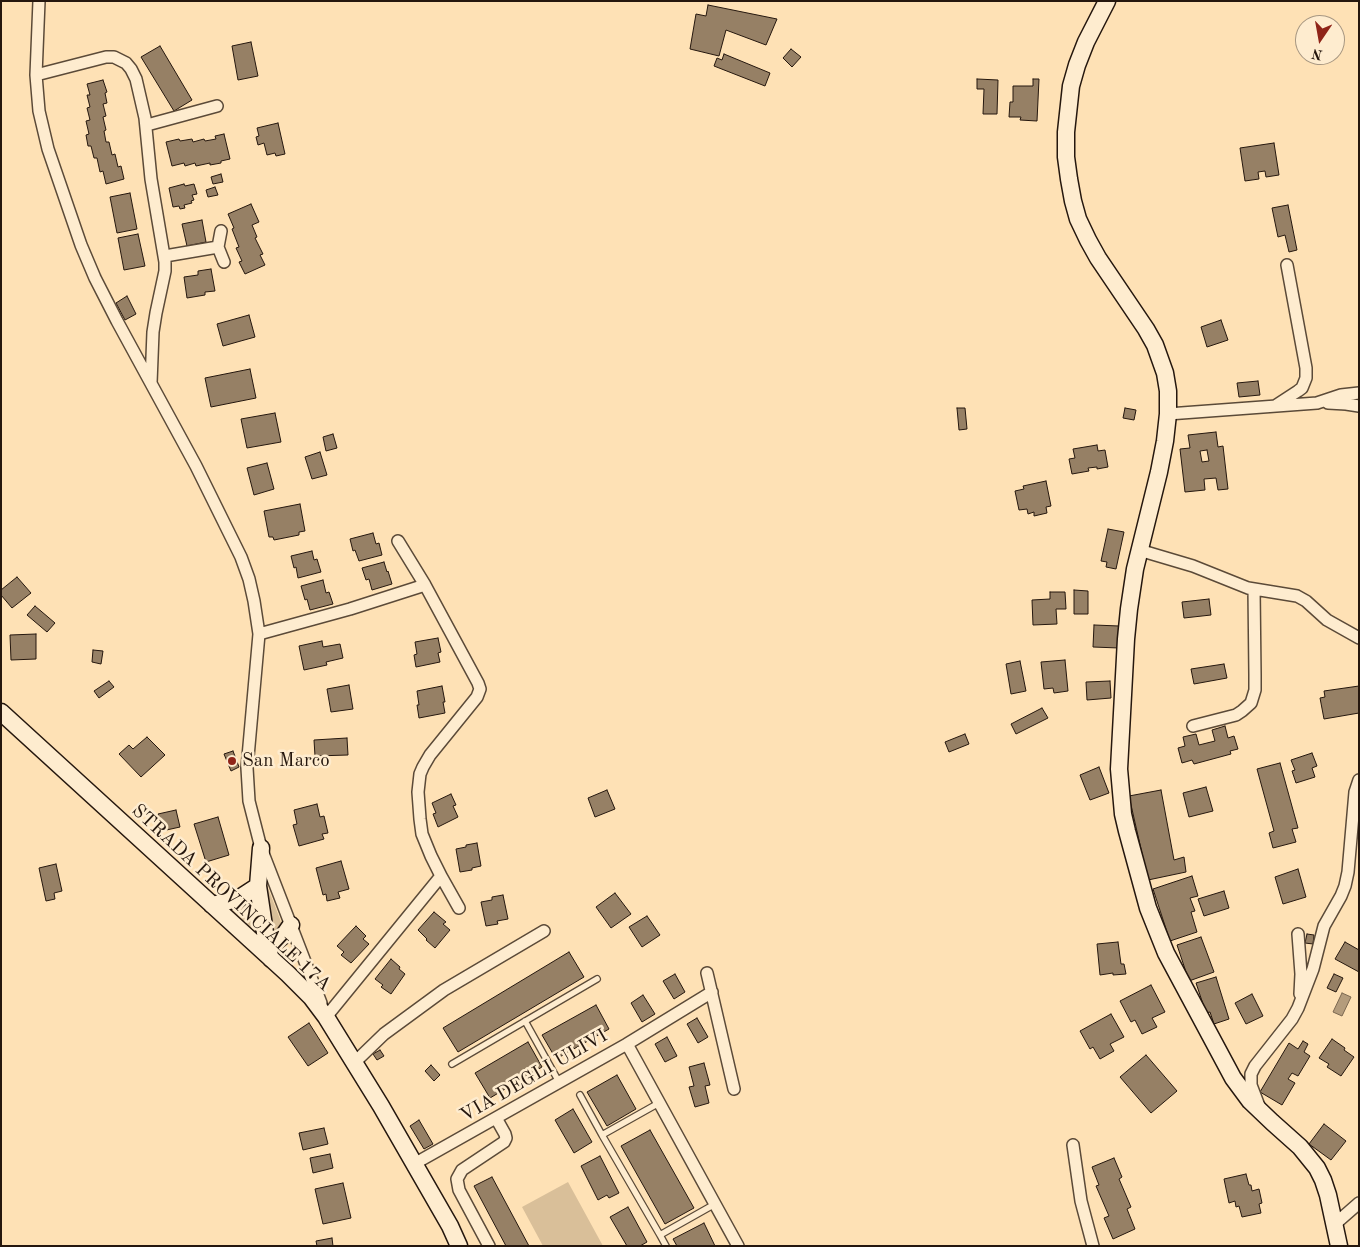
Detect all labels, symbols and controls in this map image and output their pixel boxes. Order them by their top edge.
north arrow [1295,15,1345,65]
text: N [1310,46,1324,62]
place label: San Marco [242,750,330,772]
marker: San Marco [226,755,238,767]
street label: STRADA PROVINCIALE 17A [127,799,335,997]
street label: VIA DEGLI ULIVI [456,1025,612,1127]

